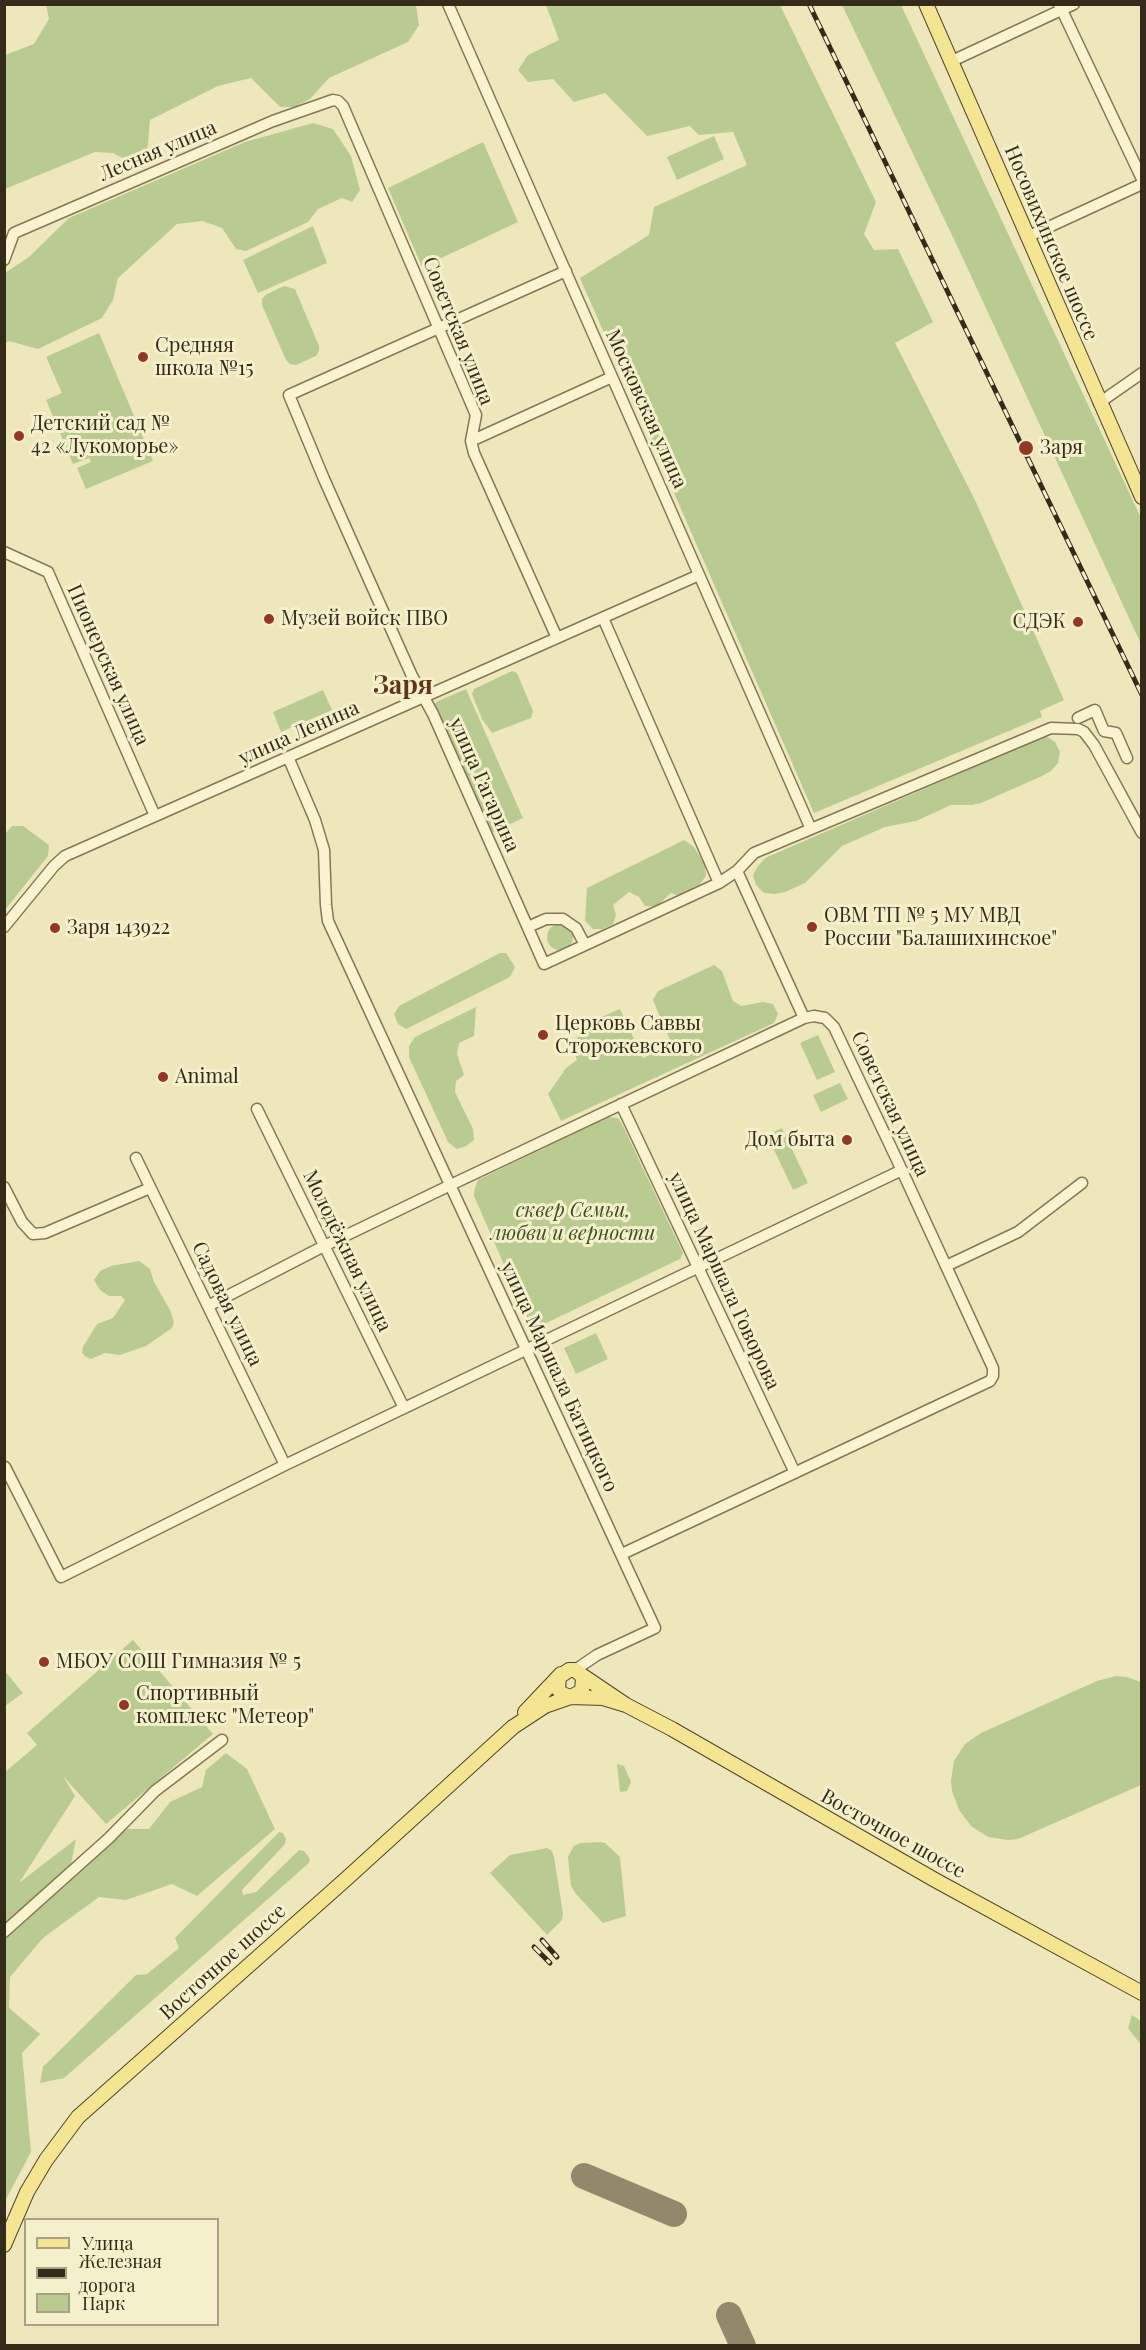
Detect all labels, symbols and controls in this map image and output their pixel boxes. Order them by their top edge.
street label: Лесная улица [96,116,220,186]
street label: Носовихинское шоссе [999,142,1103,344]
street label: Советская улица [417,253,499,409]
street label: Московская улица [600,326,692,492]
place label: Средняя школа №15 [155,334,254,381]
marker: Средняя школа №15 [136,350,150,364]
place label: Детский сад № 42 «Лукоморье» [31,412,178,459]
marker: Детский сад № 42 «Лукоморье» [12,429,26,443]
place label: Заря [1040,436,1083,460]
marker: Заря [1017,439,1035,457]
street label: Пионерская улица [62,581,154,749]
place label: Музей войск ПВО [281,607,448,631]
place label: СДЭК [1012,610,1066,634]
marker: Музей войск ПВО [262,612,276,626]
marker: СДЭК [1071,615,1085,629]
district label: Заря [373,670,433,702]
street label: улица Ленина [235,696,363,770]
street label: улица Гагарина [444,714,524,856]
place label: ОВМ ТП № 5 МУ МВД России "Балашихинское" [824,904,1057,951]
place label: Заря 143922 [67,916,170,940]
marker: ОВМ ТП № 5 МУ МВД России "Балашихинское" [805,920,819,934]
marker: Заря 143922 [48,921,62,935]
place label: Церковь Саввы Сторожевского [555,1012,702,1059]
street label: Советская улица [846,1027,934,1181]
marker: Церковь Саввы Сторожевского [536,1028,550,1042]
place label: Animal [175,1065,239,1089]
marker: Animal [156,1070,170,1084]
place label: Дом быта [745,1128,835,1152]
marker: Дом быта [840,1133,854,1147]
street label: Молодёжная улица [297,1166,397,1336]
street label: улица Маршала Говорова [663,1169,785,1393]
park label: сквер Семьи, любви и верности [491,1199,655,1246]
street label: Садовая улица [186,1238,268,1370]
street label: улица Маршала Батицкого [495,1258,623,1496]
place label: МБОУ СОШ Гимназия № 5 [56,1650,301,1674]
marker: МБОУ СОШ Гимназия № 5 [37,1655,51,1669]
place label: Спортивный комплекс "Метеор" [136,1682,314,1729]
marker: Спортивный комплекс "Метеор" [117,1698,131,1712]
street label: Восточное шоссе [817,1784,969,1884]
street label: Восточное шоссе [155,1899,291,2025]
legend [24,2218,219,2326]
text: Улица [82,2231,133,2255]
text: Железная дорога [79,2249,162,2297]
text: Парк [82,2291,125,2315]

